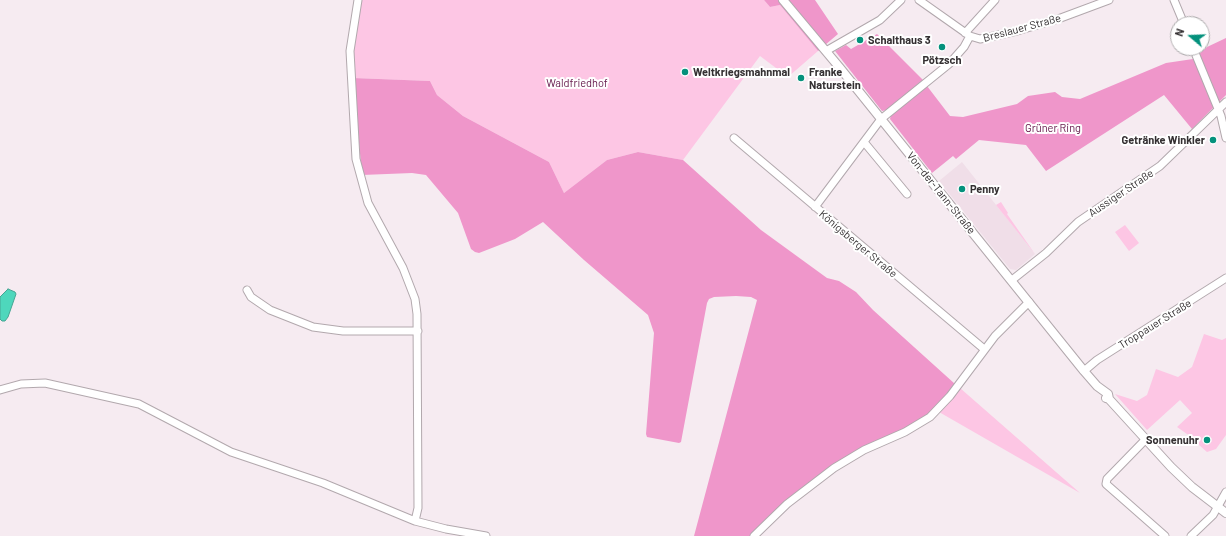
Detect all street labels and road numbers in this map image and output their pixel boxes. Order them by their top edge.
street label: Breslauer Straße [982,11,1062,45]
street label: Von-der-Tann-Straße [904,149,978,237]
street label: Aussiger Straße [1086,166,1156,220]
street label: Königsberger Straße [816,207,900,281]
street label: Troppauer Straße [1116,296,1194,352]

